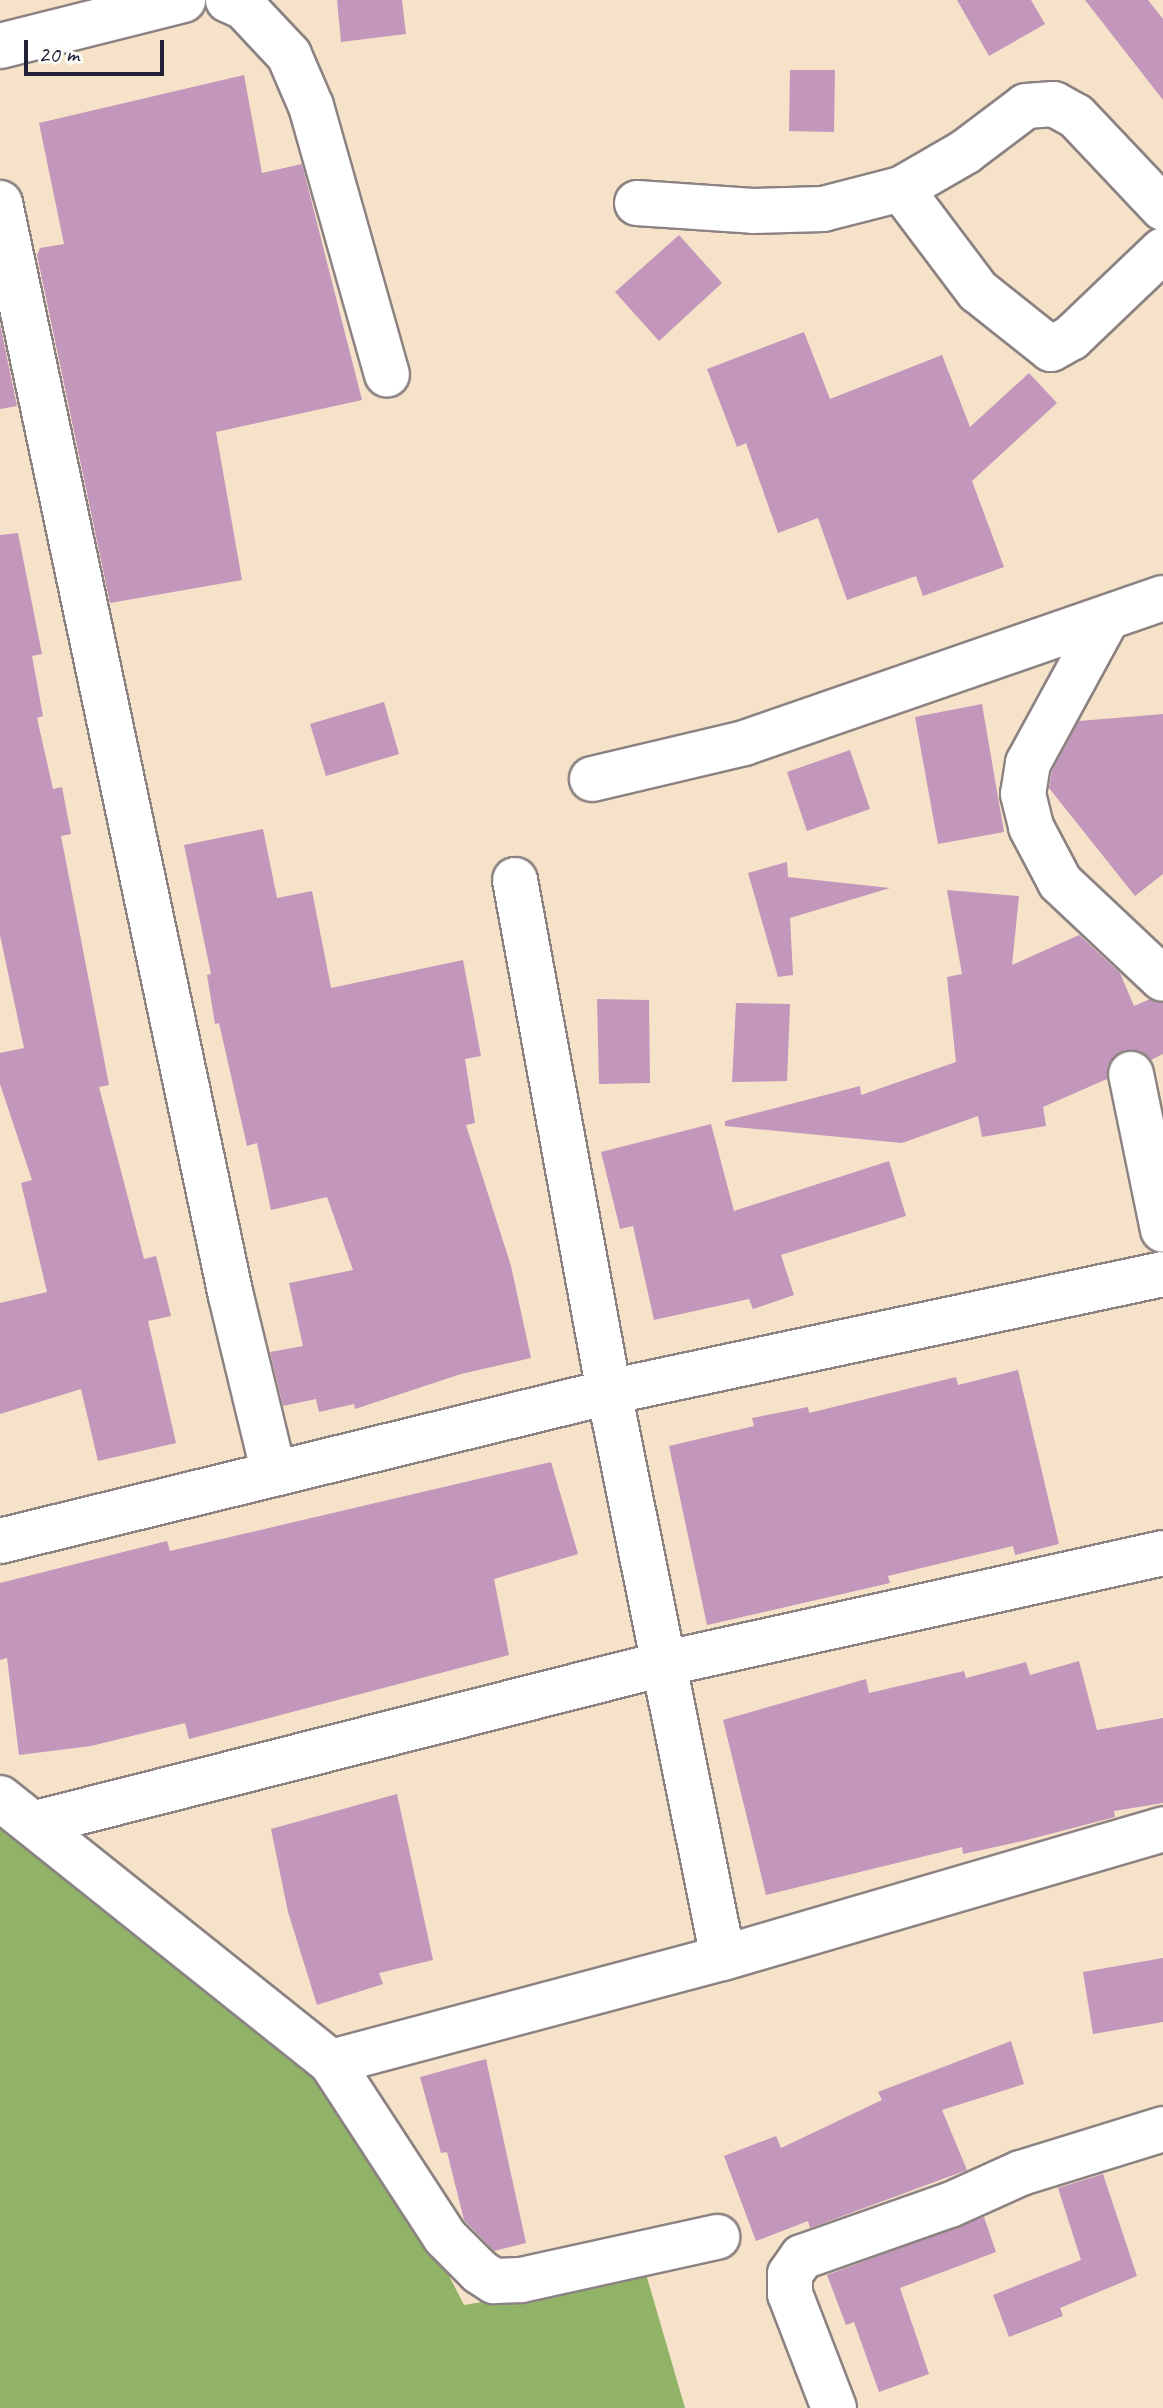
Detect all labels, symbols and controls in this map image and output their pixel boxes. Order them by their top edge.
scale bar [28,24,168,74]
text: 20 m [38,39,79,69]

